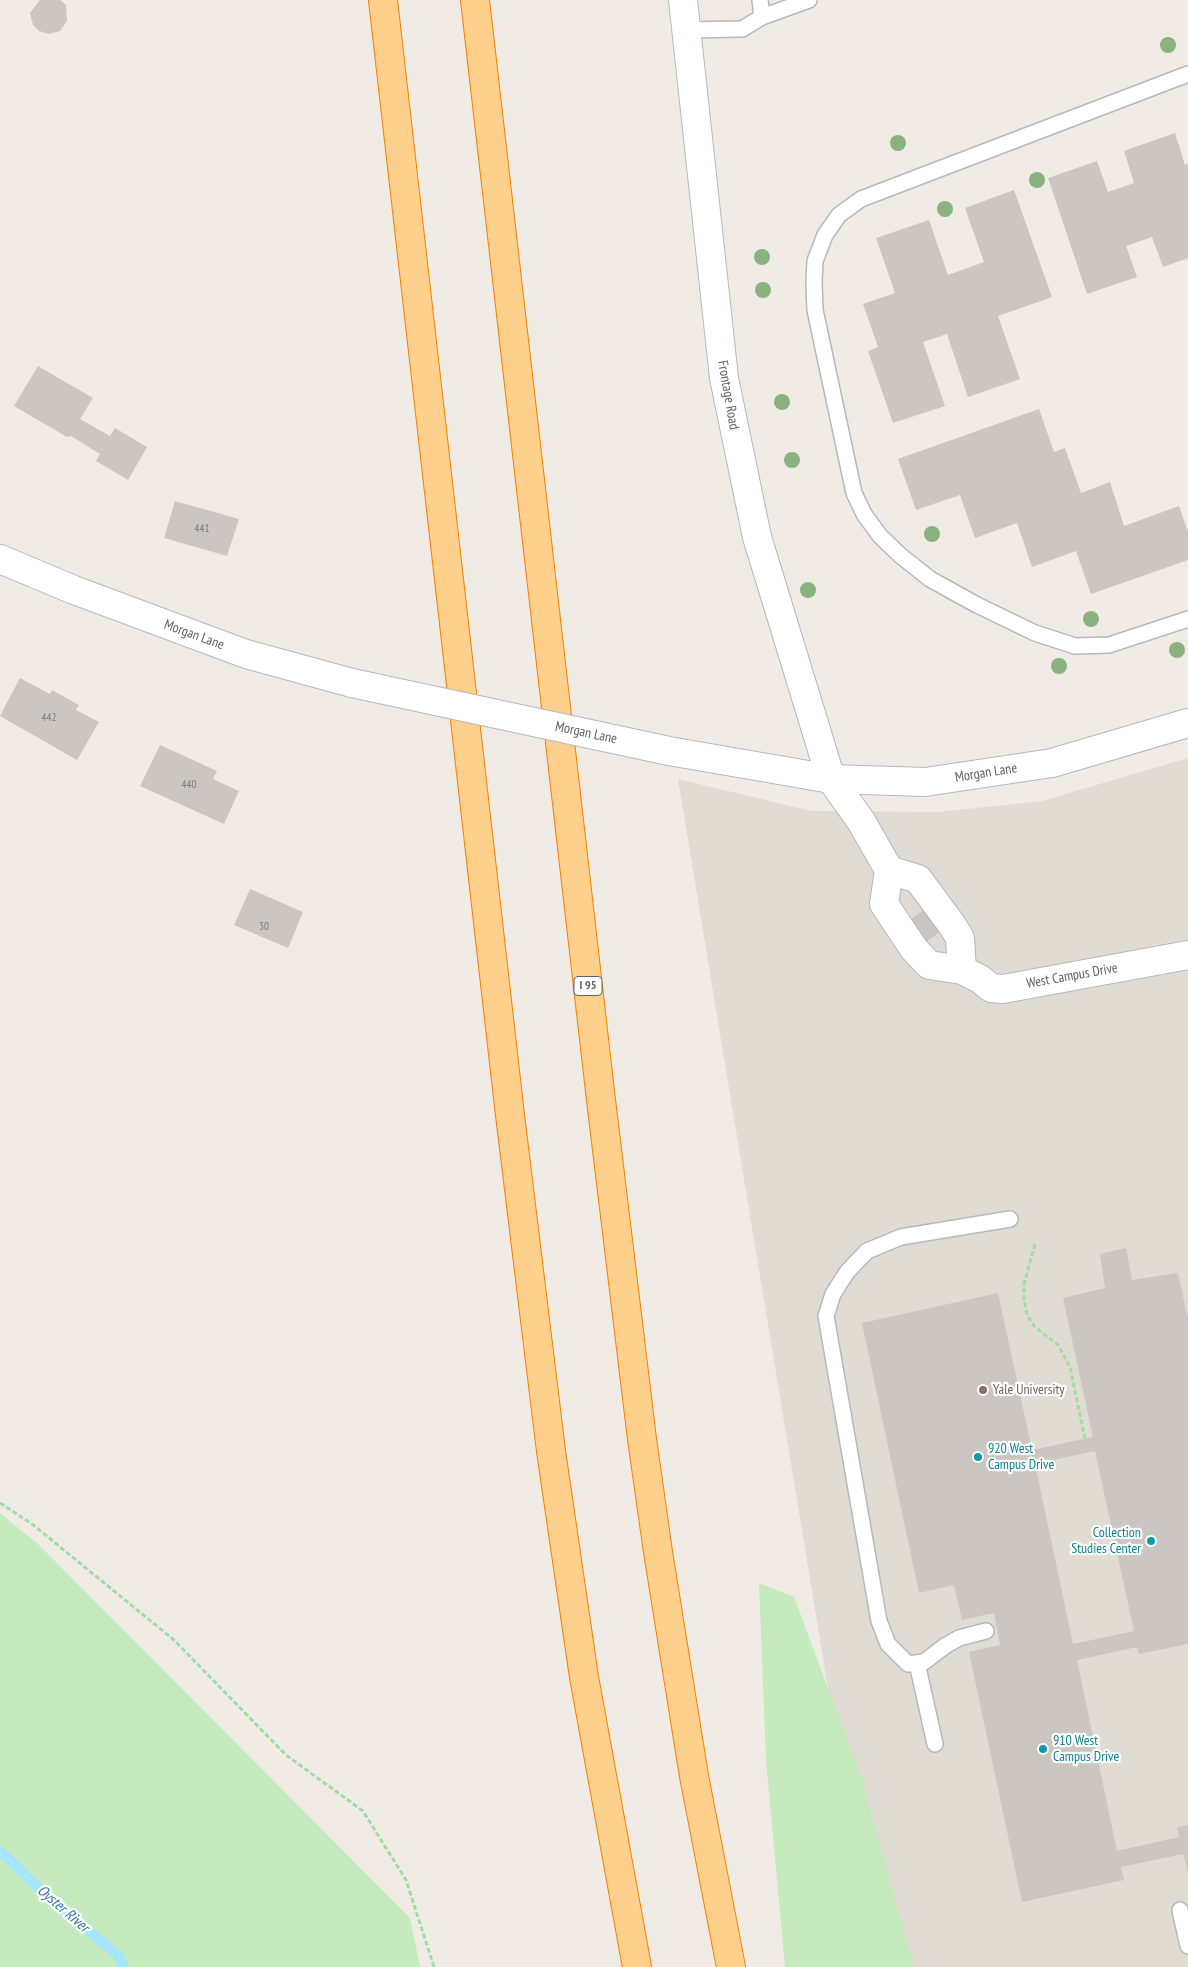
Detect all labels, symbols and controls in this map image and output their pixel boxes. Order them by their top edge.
street label: Frontage Road [714,359,742,431]
house number: 441 [195,522,209,536]
street label: Morgan Lane [162,616,226,654]
house number: 442 [42,711,56,725]
street label: Morgan Lane [554,718,618,748]
street label: Morgan Lane [954,760,1018,786]
house number: 440 [182,778,196,792]
house number: 30 [259,920,269,934]
street label: West Campus Drive [1025,960,1119,992]
road number: I 95 [574,976,602,996]
place label: Yale University [993,1382,1064,1398]
marker: Yale University [977,1384,989,1396]
place label: 920 West Campus Drive [988,1441,1054,1474]
marker: 920 West Campus Drive [972,1451,984,1463]
place label: Collection Studies Center [1071,1525,1141,1558]
marker: Collection Studies Center [1145,1535,1157,1547]
place label: 910 West Campus Drive [1053,1733,1119,1765]
marker: 910 West Campus Drive [1037,1743,1049,1755]
water label: Oyster River [33,1882,93,1936]

